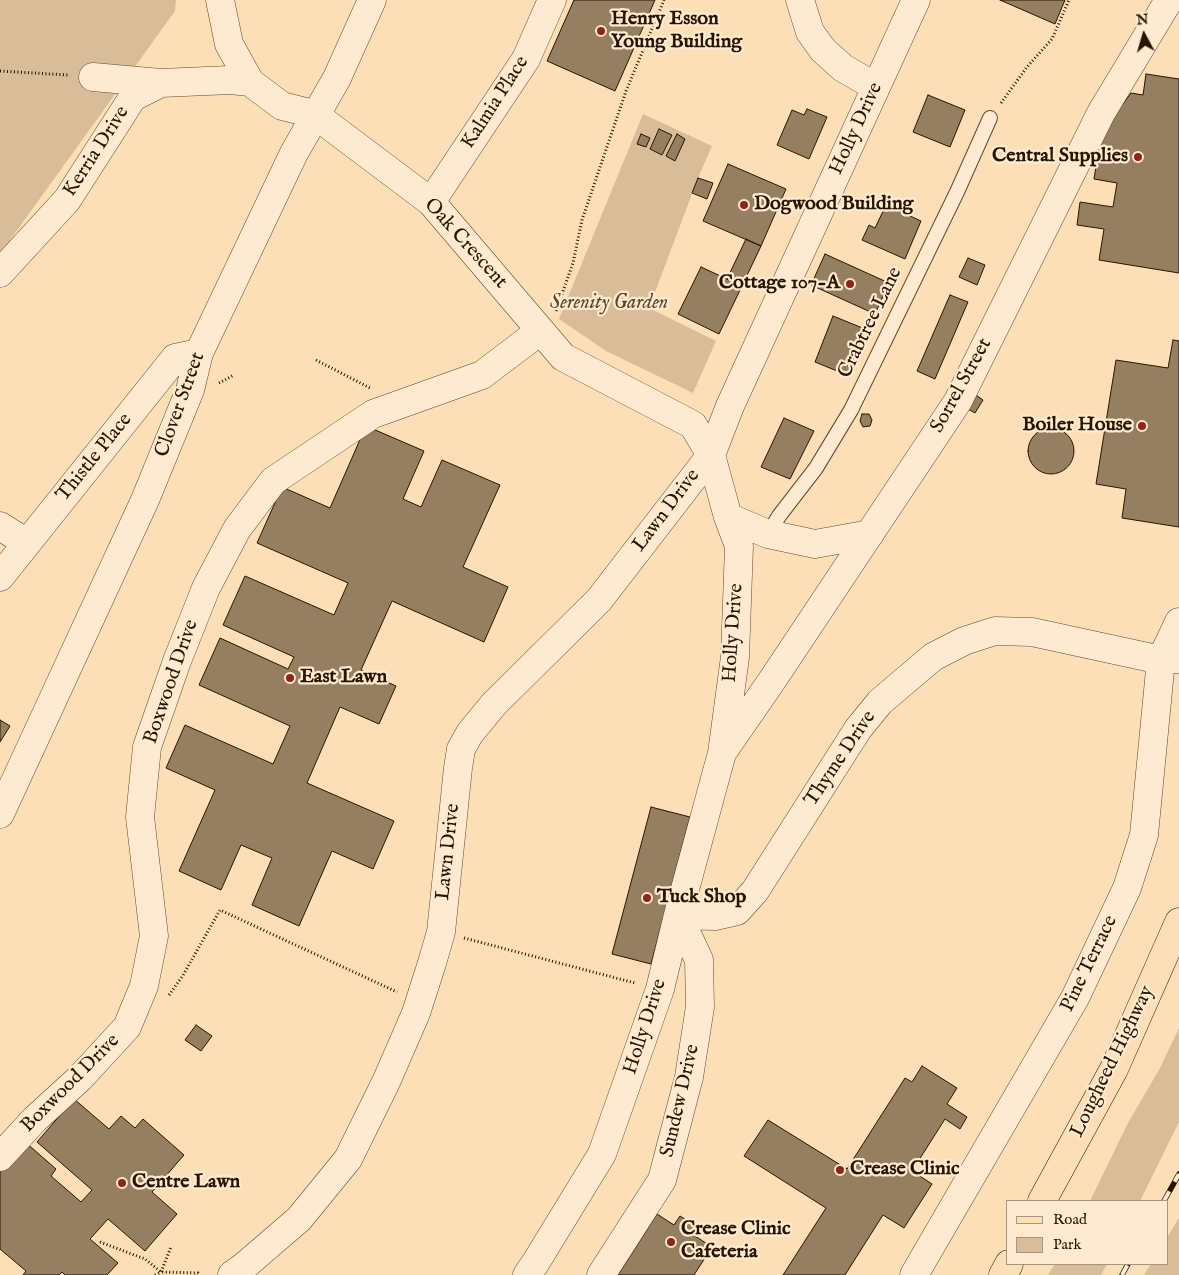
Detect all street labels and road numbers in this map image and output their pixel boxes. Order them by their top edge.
street label: Kalmia Place [457,52,535,154]
street label: Holly Drive [825,79,889,179]
street label: Kerria Drive [59,102,135,202]
street label: Oak Crescent [418,194,512,294]
street label: Crabtree Lane [834,264,908,382]
street label: Sorrel Street [926,335,998,437]
street label: Clover Street [151,349,211,461]
street label: Thistle Place [52,409,138,507]
street label: Lawn Drive [628,465,706,557]
street label: Holly Drive [719,583,749,683]
street label: Boxwood Drive [140,617,204,747]
street label: Thyme Drive [800,707,882,811]
street label: Lawn Drive [432,802,466,902]
street label: Pine Terrace [1056,912,1124,1016]
street label: Holly Drive [619,976,673,1078]
street label: Lougheed Highway [1066,982,1160,1142]
street label: Boxwood Drive [17,1030,125,1138]
street label: Sundew Drive [656,1042,706,1160]

